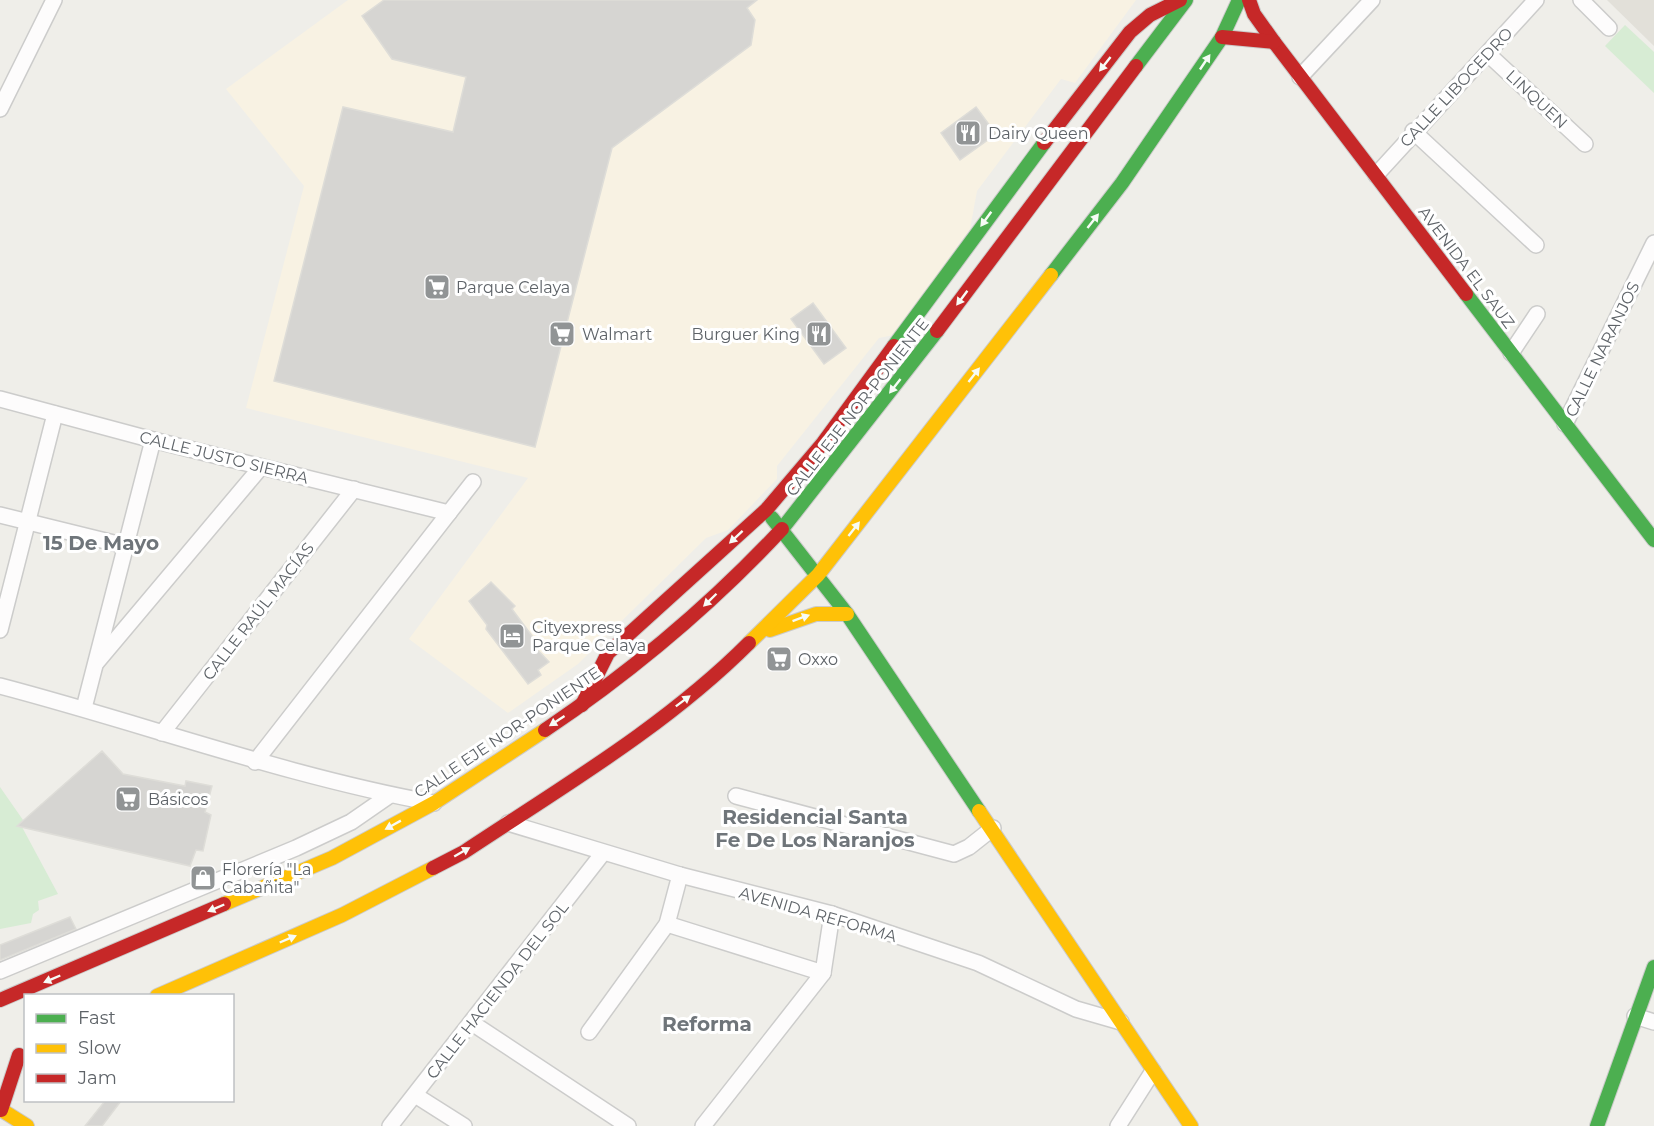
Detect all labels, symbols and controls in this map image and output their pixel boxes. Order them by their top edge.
street label: CALLE LIBOCEDRO [1396,24,1517,151]
one-way arrow [1199,54,1211,70]
one-way arrow [1099,57,1111,72]
street label: LINQUEN [1502,66,1571,133]
restaurant icon: Dairy Queen [953,118,983,148]
place label: Dairy Queen [988,124,1088,143]
street label: AVENIDA EL SAUZ [1415,203,1519,332]
one-way arrow [981,212,993,227]
one-way arrow [1087,213,1099,229]
supermarket icon: Parque Celaya [422,272,452,302]
place label: Parque Celaya [456,278,570,297]
street label: CALLE NARANJOS [1561,278,1644,420]
one-way arrow [956,291,968,306]
street label: CALLE EJE NOR-PONIENTE [782,315,933,500]
supermarket icon: Walmart [547,319,577,349]
restaurant icon: Burguer King [804,319,834,349]
place label: Walmart [582,325,653,344]
place label: Burguer King [692,325,800,344]
one-way arrow [968,368,980,384]
one-way arrow [889,378,902,394]
street label: CALLE JUSTO SIERRA [138,427,311,488]
one-way arrow [847,521,860,537]
one-way arrow [729,530,744,544]
district label: 15 De Mayo [43,531,159,555]
street label: CALLE RAÚL MACÍAS [199,539,318,684]
one-way arrow [703,593,717,607]
one-way arrow [792,612,810,622]
place label: Cityexpress Parque Celaya [532,618,646,655]
hotel icon: Cityexpress Parque Celaya [497,621,527,651]
supermarket icon: Oxxo [764,644,794,674]
place label: Oxxo [798,650,838,669]
street label: CALLE EJE NOR-PONIENTE [411,663,604,802]
one-way arrow [675,695,691,708]
one-way arrow [549,716,565,727]
supermarket icon: Básicos [113,784,143,814]
place label: Básicos [148,790,209,809]
district label: Residencial Santa Fe De Los Naranjos [715,805,915,852]
one-way arrow [384,820,401,830]
one-way arrow [454,847,471,857]
place label: Florería "La Cabañita" [222,860,311,897]
shop icon: Florería "La Cabañita" [188,863,218,893]
street label: AVENIDA REFORMA [737,883,899,946]
street label: CALLE HACIENDA DEL SOL [422,898,573,1083]
one-way arrow [207,903,225,913]
one-way arrow [279,934,297,944]
one-way arrow [43,974,61,984]
legend [24,994,234,1102]
text: Fast [78,1007,116,1029]
district label: Reforma [662,1012,752,1036]
text: Slow [78,1037,121,1059]
text: Jam [77,1067,117,1089]

